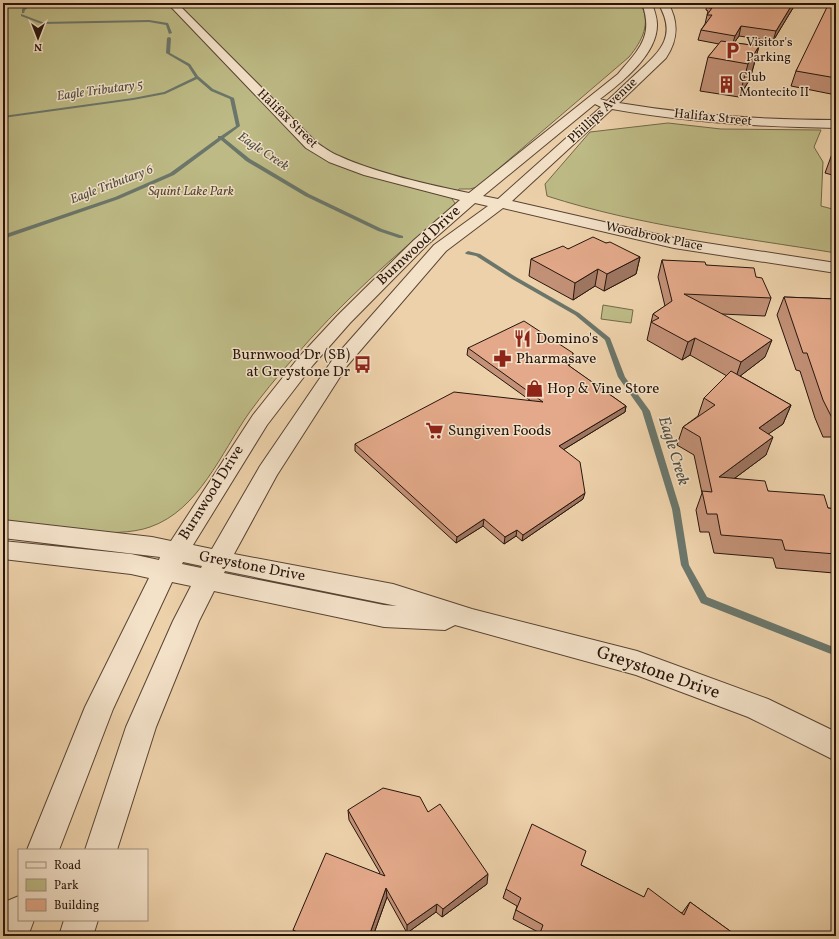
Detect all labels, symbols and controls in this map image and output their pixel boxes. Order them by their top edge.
north arrow [18,18,58,58]
place label: Visitor's Parking [746,34,793,67]
text: N [34,39,42,54]
parking icon: Visitor's Parking [723,40,743,60]
place label: Club Montecito II [739,69,809,102]
street label: Phillips Avenue [564,74,642,148]
building icon: Club Montecito II [716,75,736,95]
water label: Eagle Tributary 5 [56,76,144,106]
street label: Halifax Street [253,85,322,153]
street label: Halifax Street [673,105,753,131]
water label: Eagle Creek [234,128,292,176]
water label: Eagle Tributary 6 [68,161,156,209]
park label: Squint Lake Park [148,183,234,201]
street label: Burnwood Drive [372,202,466,290]
street label: Woodbrook Place [604,218,704,256]
restaurant icon: Domino's [513,329,533,349]
place label: Domino's [536,329,598,350]
place label: Burnwood Dr (SB) at Greystone Dr [232,345,350,383]
pharmacy icon: Pharmasave [493,349,513,369]
place label: Pharmasave [516,349,596,370]
bus stop icon: Burnwood Dr (SB) at Greystone Dr [353,354,373,374]
shop icon: Hop & Vine Store [524,379,544,399]
place label: Hop & Vine Store [547,379,659,400]
water label: Eagle Creek [652,414,694,489]
supermarket icon: Sungiven Foods [425,421,445,441]
place label: Sungiven Foods [448,421,551,442]
street label: Burnwood Drive [174,442,250,544]
street label: Greystone Drive [197,546,307,588]
street label: Greystone Drive [593,640,723,706]
legend [18,849,148,921]
text: Road [54,858,81,874]
text: Park [54,878,79,894]
text: Building [54,898,99,914]

